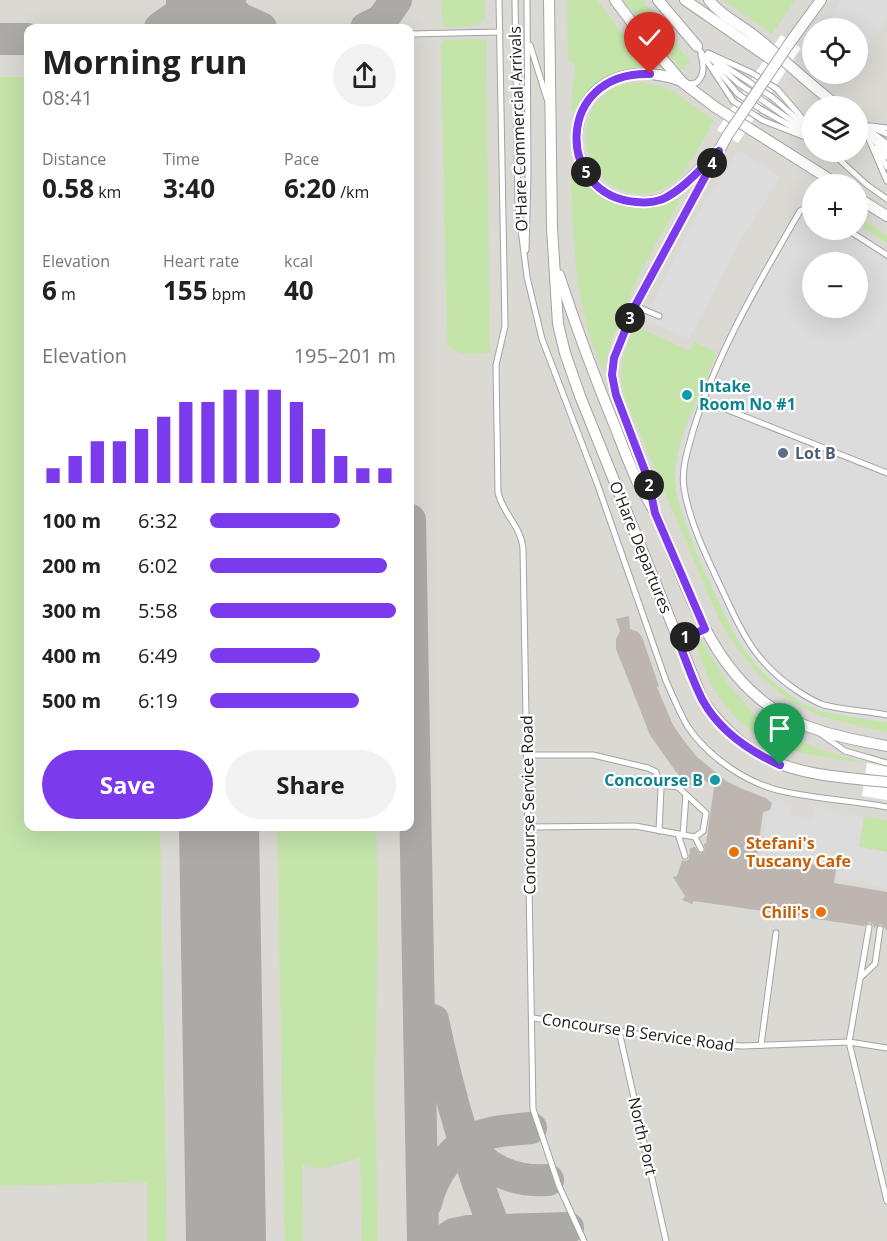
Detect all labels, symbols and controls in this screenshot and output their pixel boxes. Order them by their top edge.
pin [624,12,675,74]
map controls [802,18,868,318]
button: locate [802,18,868,84]
icon: check [633,21,666,54]
street label: O'Hare Commercial Arrivals [503,26,533,232]
text: Morning run [42,39,248,84]
button: share [333,44,396,107]
text: 08:41 [42,84,93,111]
button: layers [802,96,868,162]
text: Distance [42,148,106,170]
text: Time [163,148,200,170]
text: Pace [284,148,319,170]
pin: 4 [697,148,727,178]
text: 4 [707,152,717,174]
pin: 5 [571,157,601,187]
text: 5 [581,161,591,183]
text: 0.58 [42,170,94,206]
text: 3:40 [163,170,215,206]
text: 6:20 [284,170,336,206]
button: + [802,174,868,240]
text: km [94,181,121,203]
text: /km [336,181,369,203]
text: Elevation [42,250,110,272]
text: Heart rate [163,250,239,272]
text: kcal [284,250,313,272]
button: − [802,252,868,318]
text: 6 [42,272,57,308]
text: 155 [163,272,208,308]
text: 40 [284,272,314,308]
text: m [57,283,76,305]
text: bpm [208,283,246,305]
pin: 3 [615,303,645,333]
text: 3 [625,307,635,329]
text: Elevation [42,342,127,369]
text: 195–201 m [294,342,396,369]
place label: Intake Room No #1 [699,375,796,415]
marker: Intake Room No #1 [680,388,694,402]
place label: Lot B [795,442,836,464]
marker: Lot B [776,446,790,460]
pin: 2 [634,470,664,500]
text: 2 [644,474,654,496]
street label: O'Hare Departures [604,478,678,616]
text: 100 m [42,507,101,534]
text: 6:32 [138,507,178,534]
text: 200 m [42,552,101,579]
text: 6:02 [138,552,178,579]
text: 300 m [42,597,101,624]
text: 5:58 [138,597,178,624]
pin: 1 [670,622,700,652]
text: 1 [680,626,690,648]
text: 400 m [42,642,101,669]
text: 6:49 [138,642,178,669]
text: 500 m [42,687,101,714]
text: 6:19 [138,687,178,714]
pin [754,703,805,765]
icon: arrive [763,712,796,745]
street label: Concourse Service Road [515,715,541,895]
button: Save [42,750,213,819]
button: Share [225,750,396,819]
place label: Concourse B [604,769,703,791]
marker: Concourse B [708,773,722,787]
place label: Stefani's Tuscany Cafe [746,832,851,872]
marker: Stefani's Tuscany Cafe [727,845,741,859]
place label: Chili's [761,901,809,923]
marker: Chili's [814,905,828,919]
street label: Concourse B Service Road [541,1008,735,1056]
street label: North Port [623,1095,663,1177]

